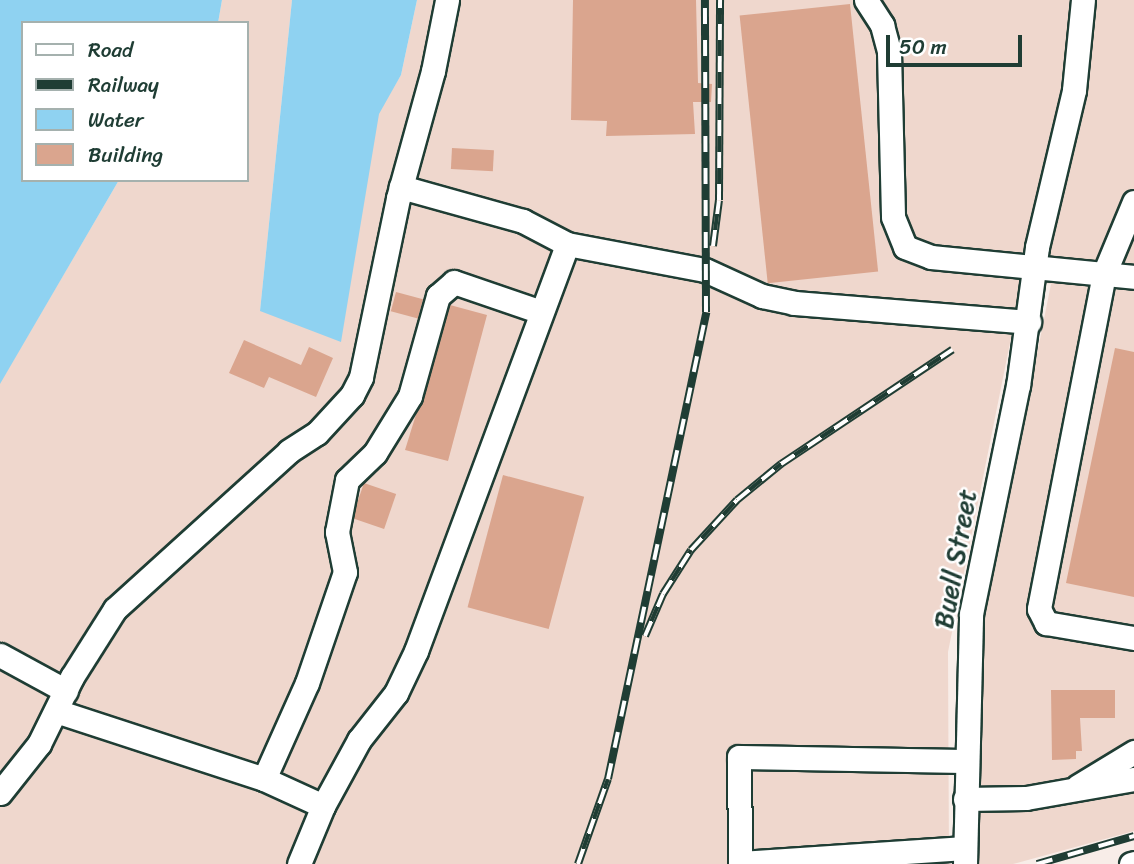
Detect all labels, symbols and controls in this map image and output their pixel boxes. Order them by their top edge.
legend [21,21,248,182]
scale bar [889,21,1026,65]
text: 50 m [899,28,947,66]
text: Road [88,31,133,69]
text: Railway [88,66,159,104]
text: Water [88,101,143,139]
text: Building [88,136,163,174]
street label: Buell Street [928,487,984,631]

